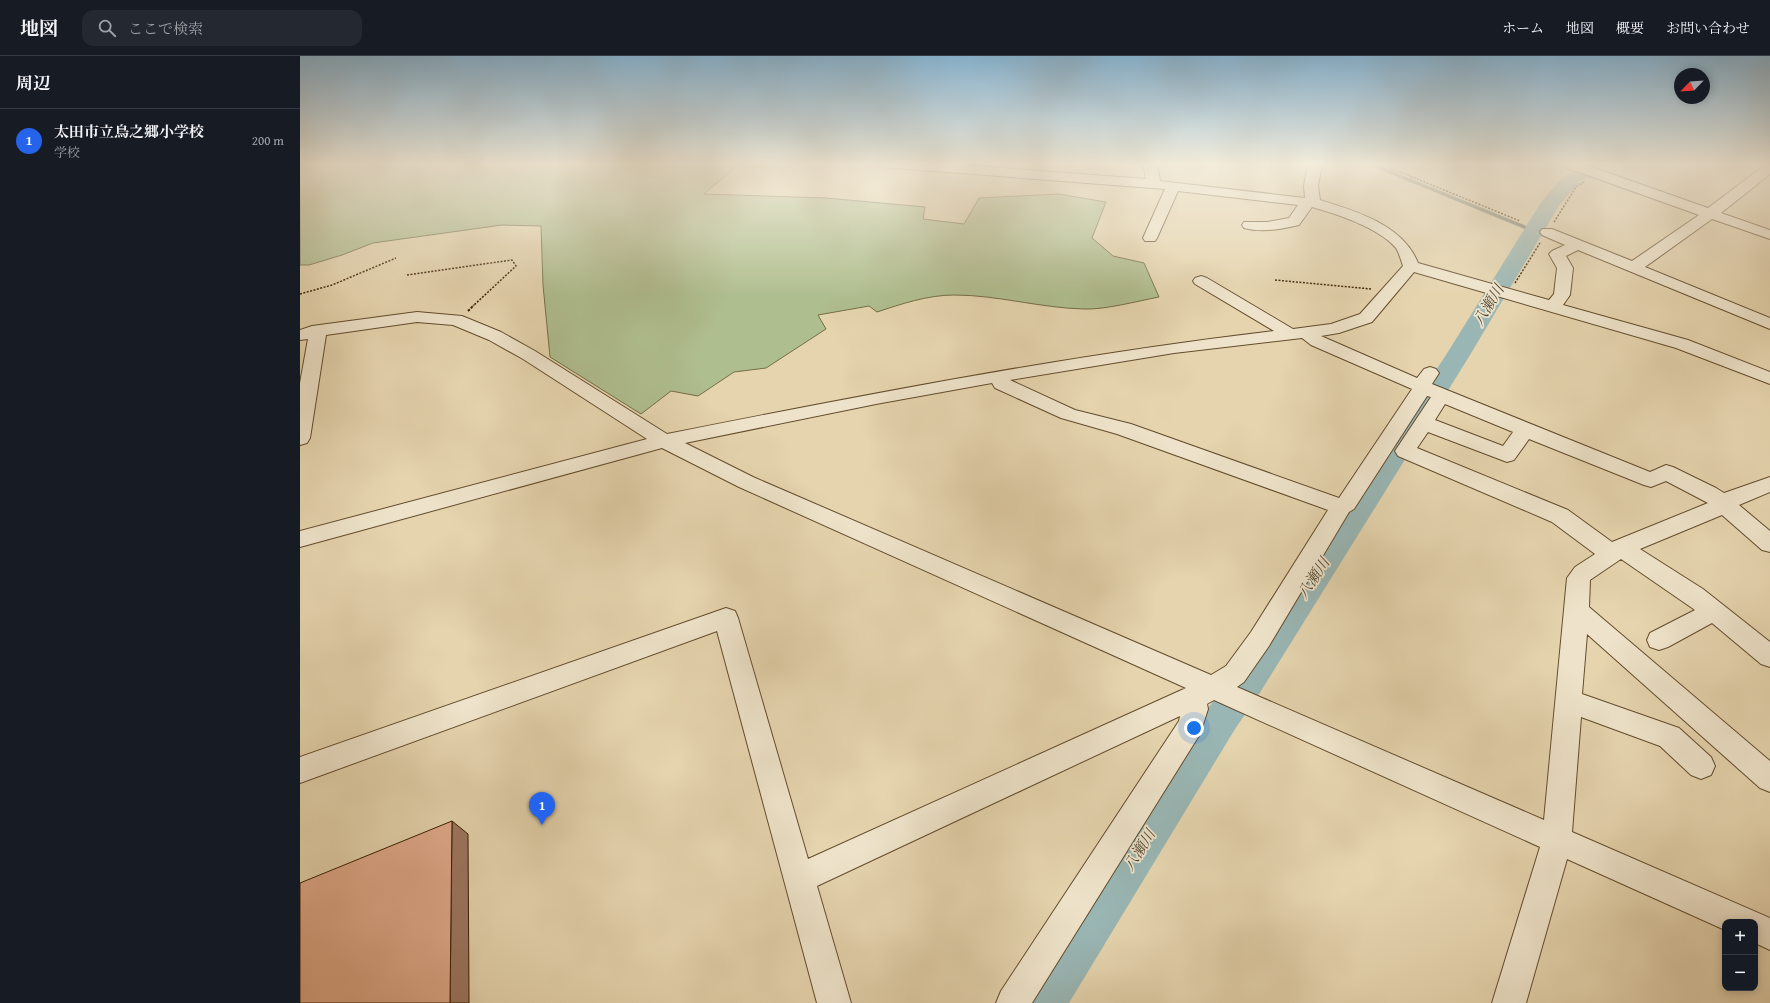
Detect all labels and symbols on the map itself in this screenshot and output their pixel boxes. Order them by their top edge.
north arrow [1674,68,1710,104]
water label: 八瀬川 [1467,279,1510,330]
water label: 八瀬川 [1292,552,1335,603]
your location [1184,718,1204,738]
pin: 1 [529,792,555,825]
water label: 八瀬川 [1118,824,1161,875]

